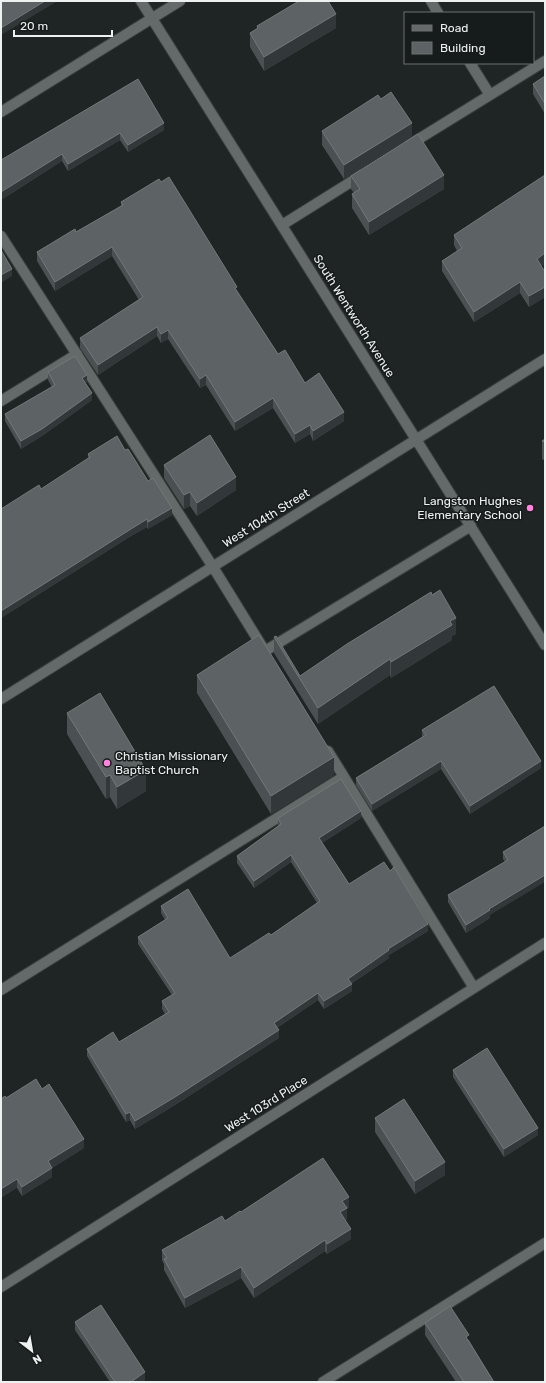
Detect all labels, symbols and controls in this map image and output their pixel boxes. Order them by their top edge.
scale bar [14,12,112,38]
legend [404,12,534,64]
text: 20 m [20,19,48,33]
text: Road [440,21,468,35]
text: Building [440,41,486,55]
street label: South Wentworth Avenue [310,252,398,380]
street label: West 104th Street [220,485,312,550]
place label: Langston Hughes Elementary School [417,494,522,522]
marker: Langston Hughes Elementary School [525,503,535,513]
place label: Christian Missionary Baptist Church [115,749,228,777]
marker: Christian Missionary Baptist Church [102,758,112,768]
street label: West 103rd Place [222,1073,310,1135]
north arrow [12,1331,52,1371]
text: N [30,1352,44,1367]

